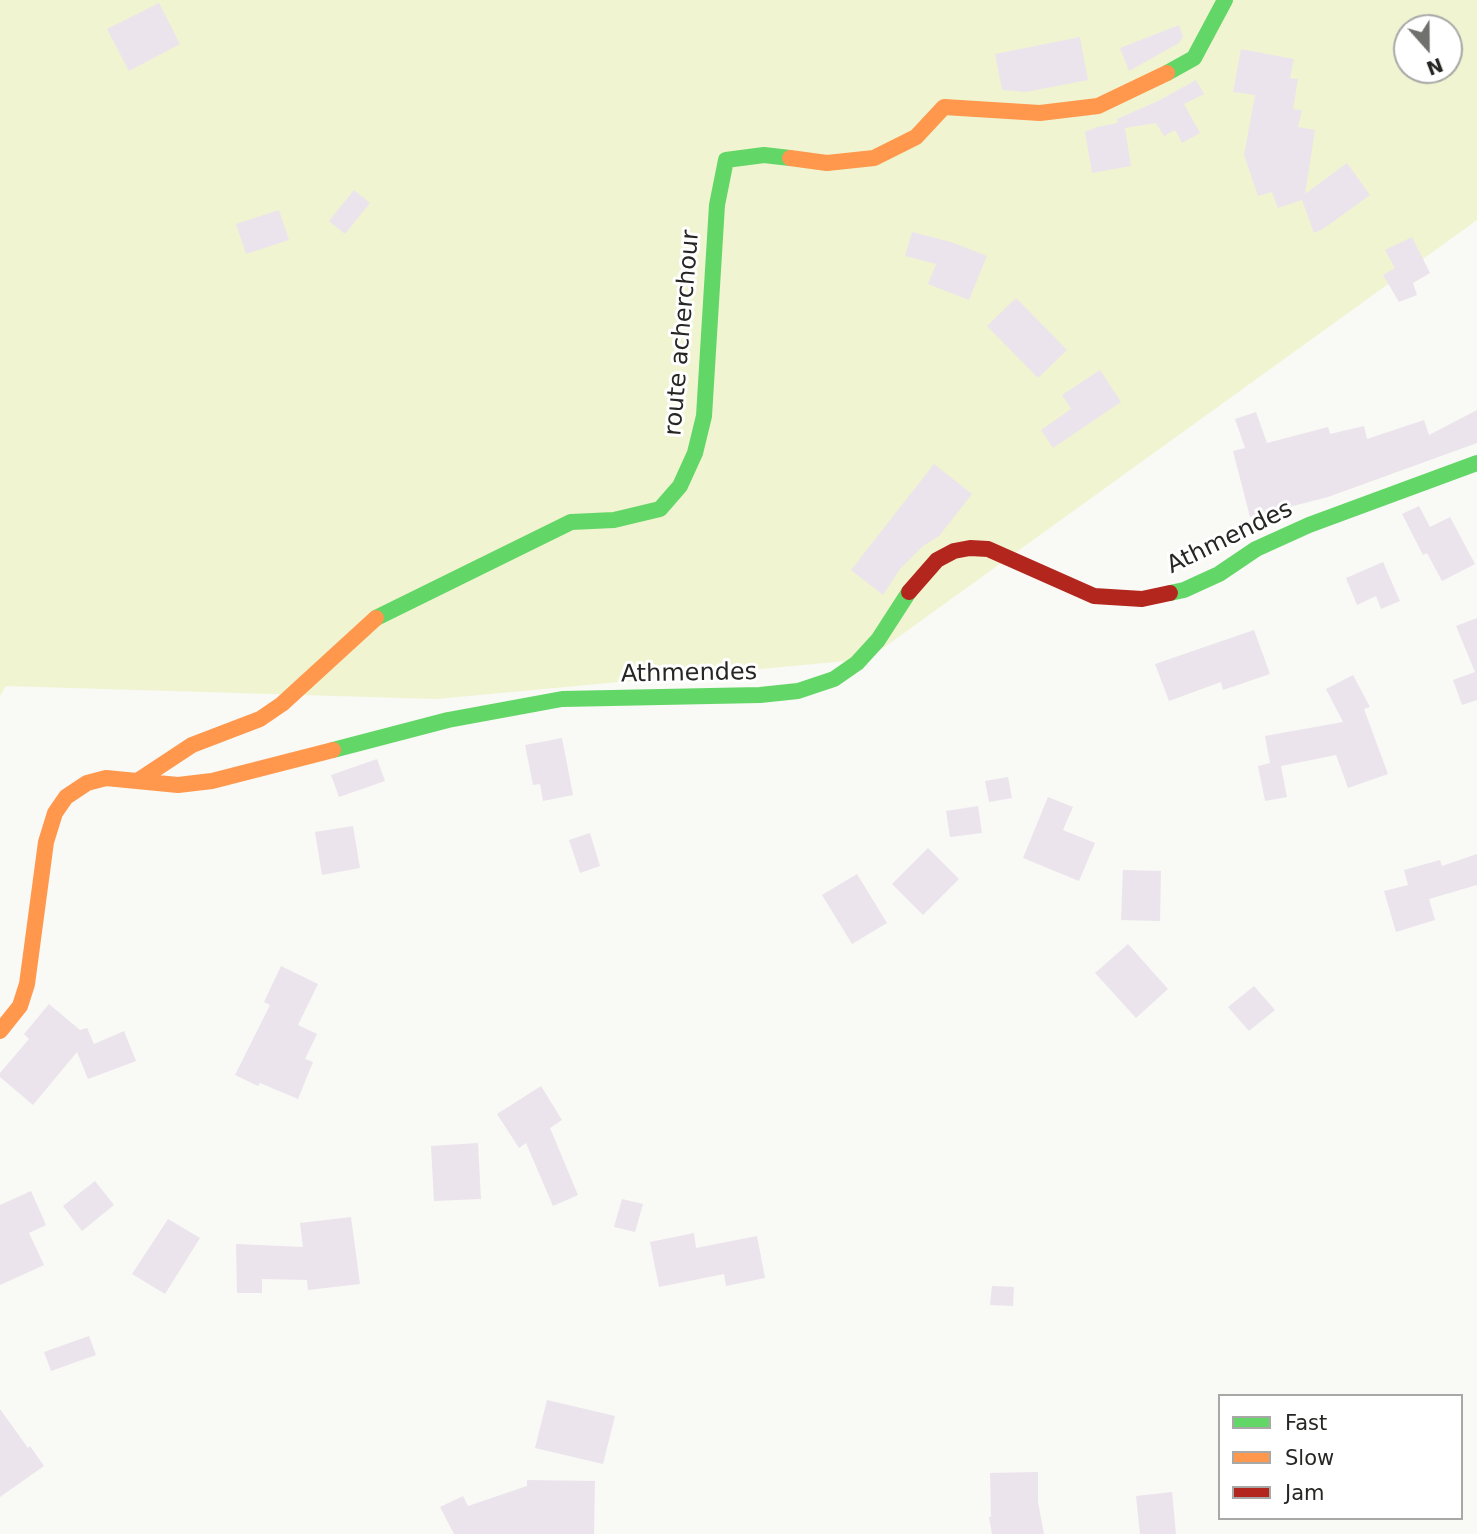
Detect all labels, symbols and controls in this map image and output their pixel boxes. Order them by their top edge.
north arrow [1393,14,1463,84]
text: N [1423,54,1446,80]
street label: route acherchour [660,229,706,437]
street label: Athmendes [1162,495,1298,581]
street label: Athmendes [621,658,757,690]
legend [1218,1394,1463,1520]
text: Fast [1285,1411,1327,1435]
text: Slow [1285,1446,1334,1470]
text: Jam [1285,1481,1325,1505]

